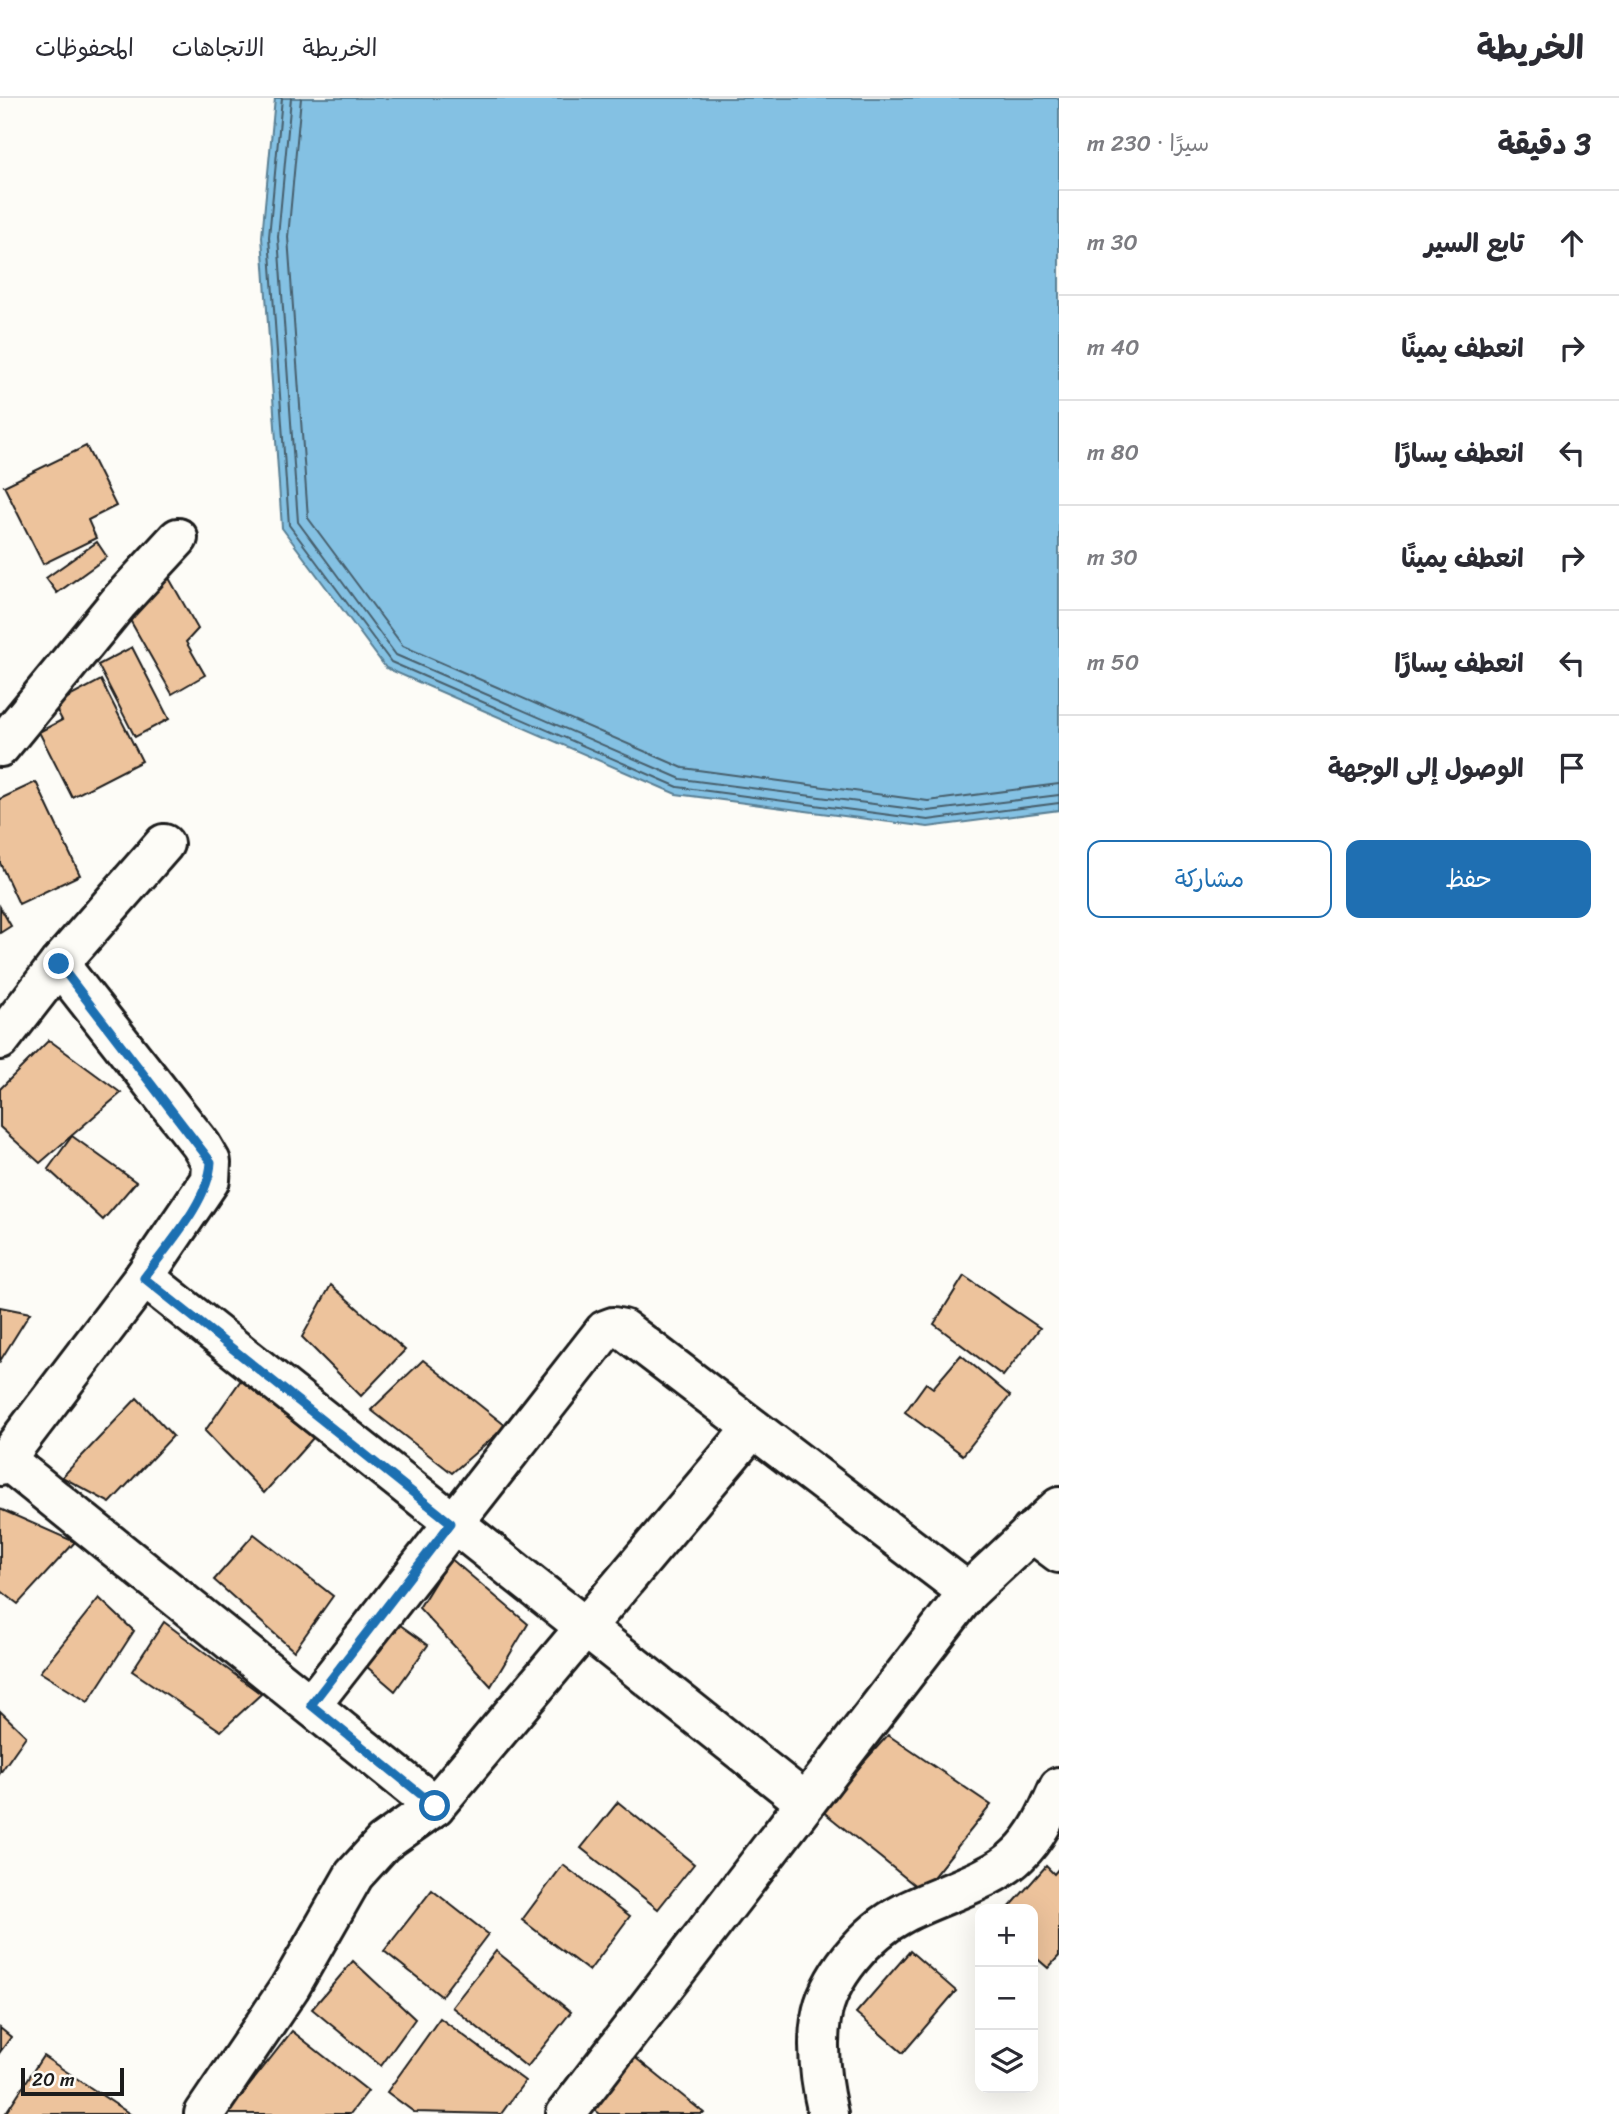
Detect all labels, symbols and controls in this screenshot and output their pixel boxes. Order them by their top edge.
text: الخريطة [1477,19,1584,77]
text: المحفوظات [35,27,134,69]
text: الاتجاهات [172,27,265,69]
text: الخريطة [303,27,377,69]
text: 3 دقيقة [1498,117,1591,171]
text: سيرًا · 230 m [1087,123,1209,164]
text: تابع السير [1425,220,1524,266]
text: 30 m [1087,222,1138,263]
icon: ahead [1553,224,1591,262]
text: انعطف يمينًا [1401,325,1524,371]
text: 40 m [1087,327,1140,368]
icon: right [1553,329,1591,367]
text: انعطف يسارًا [1394,430,1524,476]
text: 80 m [1087,432,1139,473]
icon: left [1553,434,1591,472]
text: انعطف يمينًا [1401,535,1524,581]
text: 30 m [1087,537,1138,578]
icon: right [1553,539,1591,577]
text: انعطف يسارًا [1394,640,1524,686]
text: 50 m [1087,642,1139,683]
icon: left [1553,644,1591,682]
text: الوصول إلى الوجهة [1328,745,1524,791]
icon: arrive [1553,749,1591,787]
button: مشاركة [1087,840,1332,918]
button: حفظ [1346,840,1591,918]
route end [43,948,74,979]
route start [419,1790,450,1821]
map controls [975,1904,1038,2093]
button: + [975,1904,1038,1967]
button: − [975,1967,1038,2030]
button: layers [975,2030,1038,2093]
text: 20 m [32,2063,75,2096]
scale bar [21,2065,124,2097]

